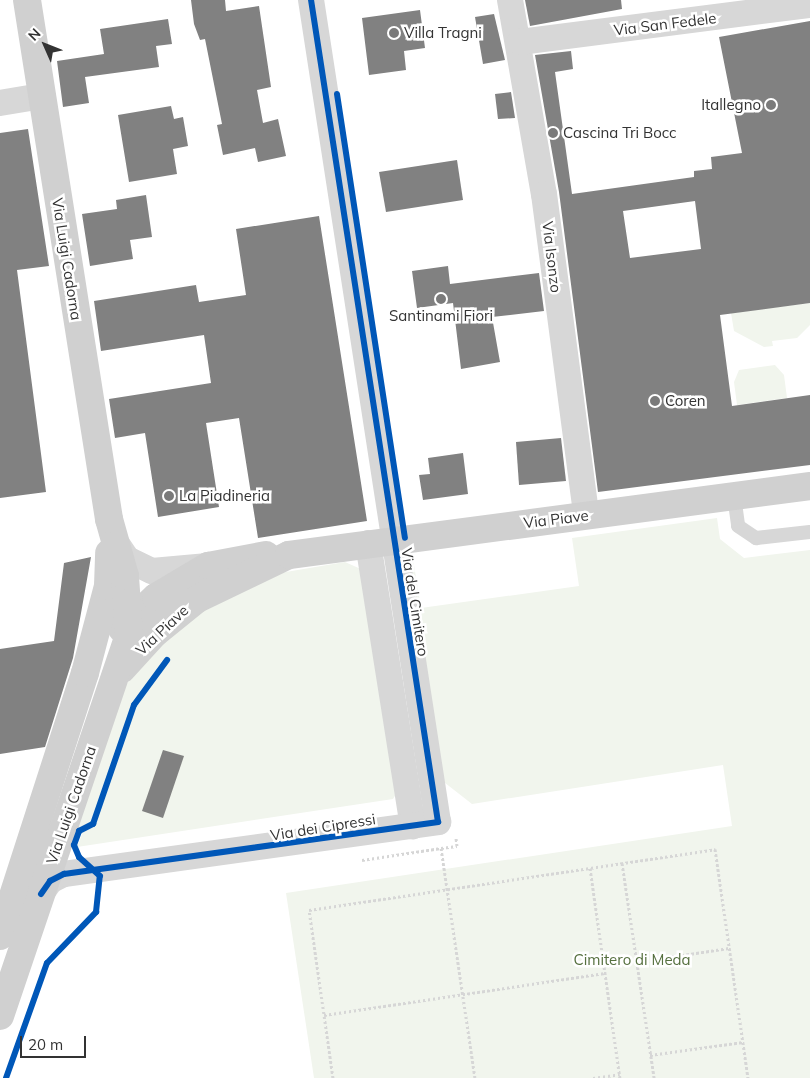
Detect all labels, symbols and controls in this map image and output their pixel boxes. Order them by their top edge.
street label: Via San Fedele [613,9,717,39]
north arrow [20,20,70,70]
place label: Villa Tragni [404,24,482,42]
text: N [24,25,44,45]
marker: Villa Tragni [388,27,400,39]
place label: Itallegno [701,96,761,114]
marker: Itallegno [765,99,777,111]
place label: Cascina Tri Bocc [563,124,676,142]
marker: Cascina Tri Bocc [547,127,559,139]
street label: Via Luigi Cadorna [48,197,86,321]
street label: Via Isonzo [539,220,565,294]
marker: Santinami Fiori [435,293,447,305]
place label: Santinami Fiori [389,307,493,325]
place label: Coren [665,392,706,410]
marker: Coren [649,395,661,407]
place label: La Piadineria [179,487,270,505]
marker: La Piadineria [163,490,175,502]
street label: Via Piave [523,506,589,532]
street label: Via del Cimitero [398,547,432,657]
street label: Via Piave [132,601,192,659]
street label: Via Luigi Cadorna [42,744,100,866]
street label: Via dei Cipressi [269,810,377,844]
park label: Cimitero di Meda [573,951,691,969]
scale bar [22,1026,89,1058]
text: 20 m [28,1035,63,1054]

